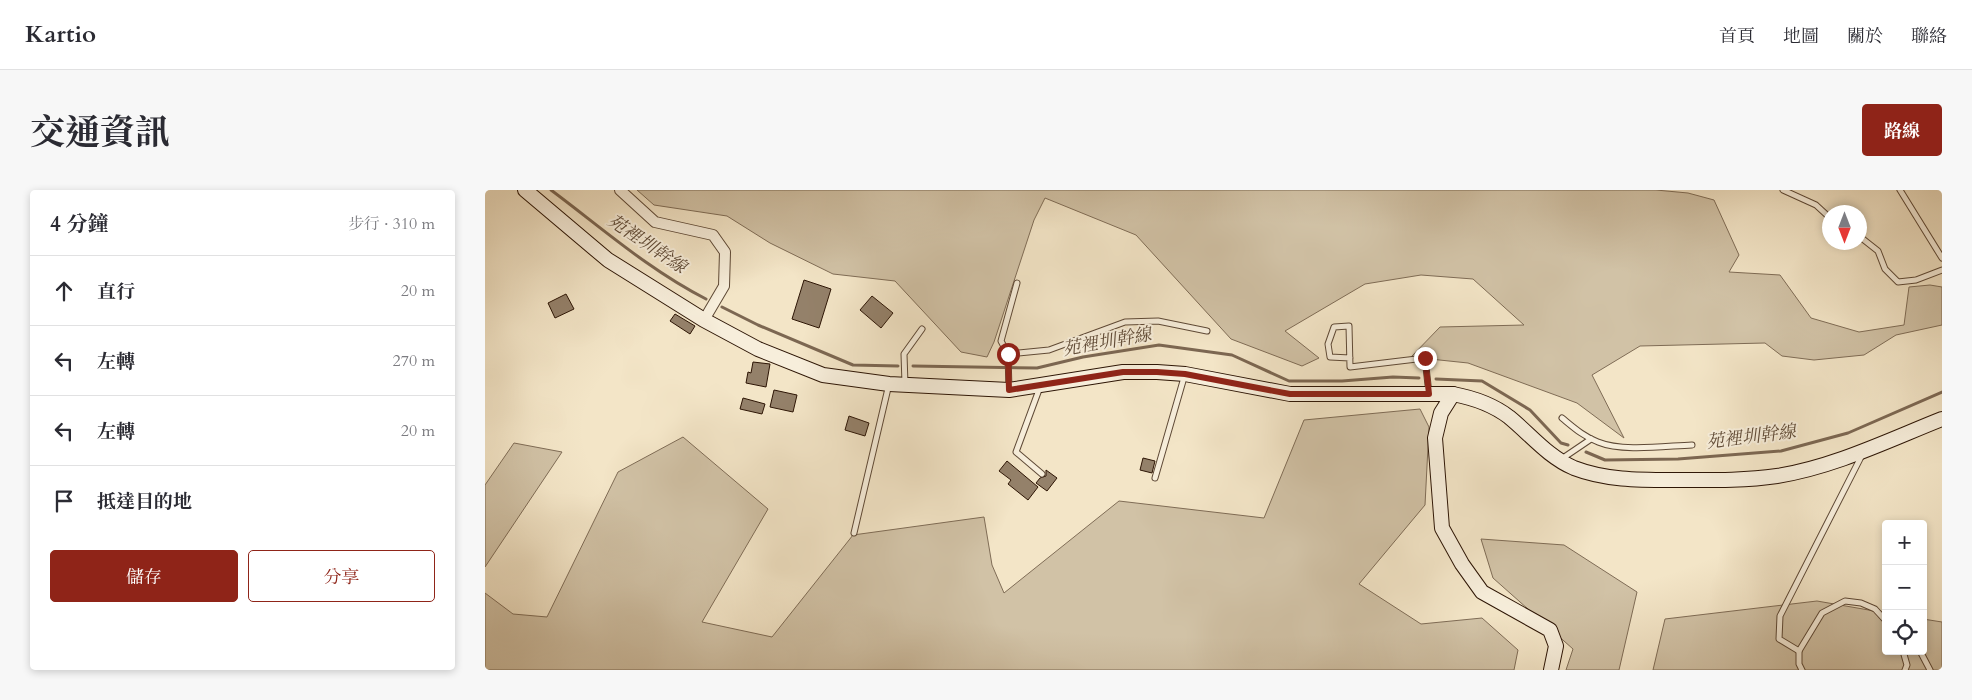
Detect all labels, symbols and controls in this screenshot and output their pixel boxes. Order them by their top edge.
text: Kartio [25,18,96,51]
text: 首頁 [1719,24,1755,49]
text: 地圖 [1783,24,1819,49]
text: 關於 [1847,24,1883,49]
text: 聯絡 [1911,24,1947,49]
button: 路線 [1862,104,1942,156]
text: 交通資訊 [30,109,170,157]
north arrow [1822,205,1867,250]
water label: 苑裡圳幹線 [603,208,693,281]
text: 4 分鐘 [50,210,108,239]
text: 步行 · 310 m [348,213,435,235]
icon: ahead [50,277,78,305]
text: 直行 [97,279,135,305]
text: 20 m [401,280,435,302]
water label: 苑裡圳幹線 [1061,322,1155,362]
route start [997,343,1020,366]
icon: left [50,347,78,375]
route end [1414,347,1437,370]
text: 左轉 [97,349,135,375]
text: 270 m [393,350,435,372]
icon: left [50,417,78,445]
text: 左轉 [97,419,135,445]
water label: 苑裡圳幹線 [1705,419,1799,455]
text: 20 m [401,420,435,442]
icon: arrive [50,487,78,515]
text: 抵達目的地 [97,489,192,515]
map controls [1882,520,1927,655]
button: + [1882,520,1927,565]
button: 儲存 [50,550,238,602]
button: 分享 [248,550,435,602]
button: − [1882,565,1927,610]
button: locate [1882,610,1927,655]

